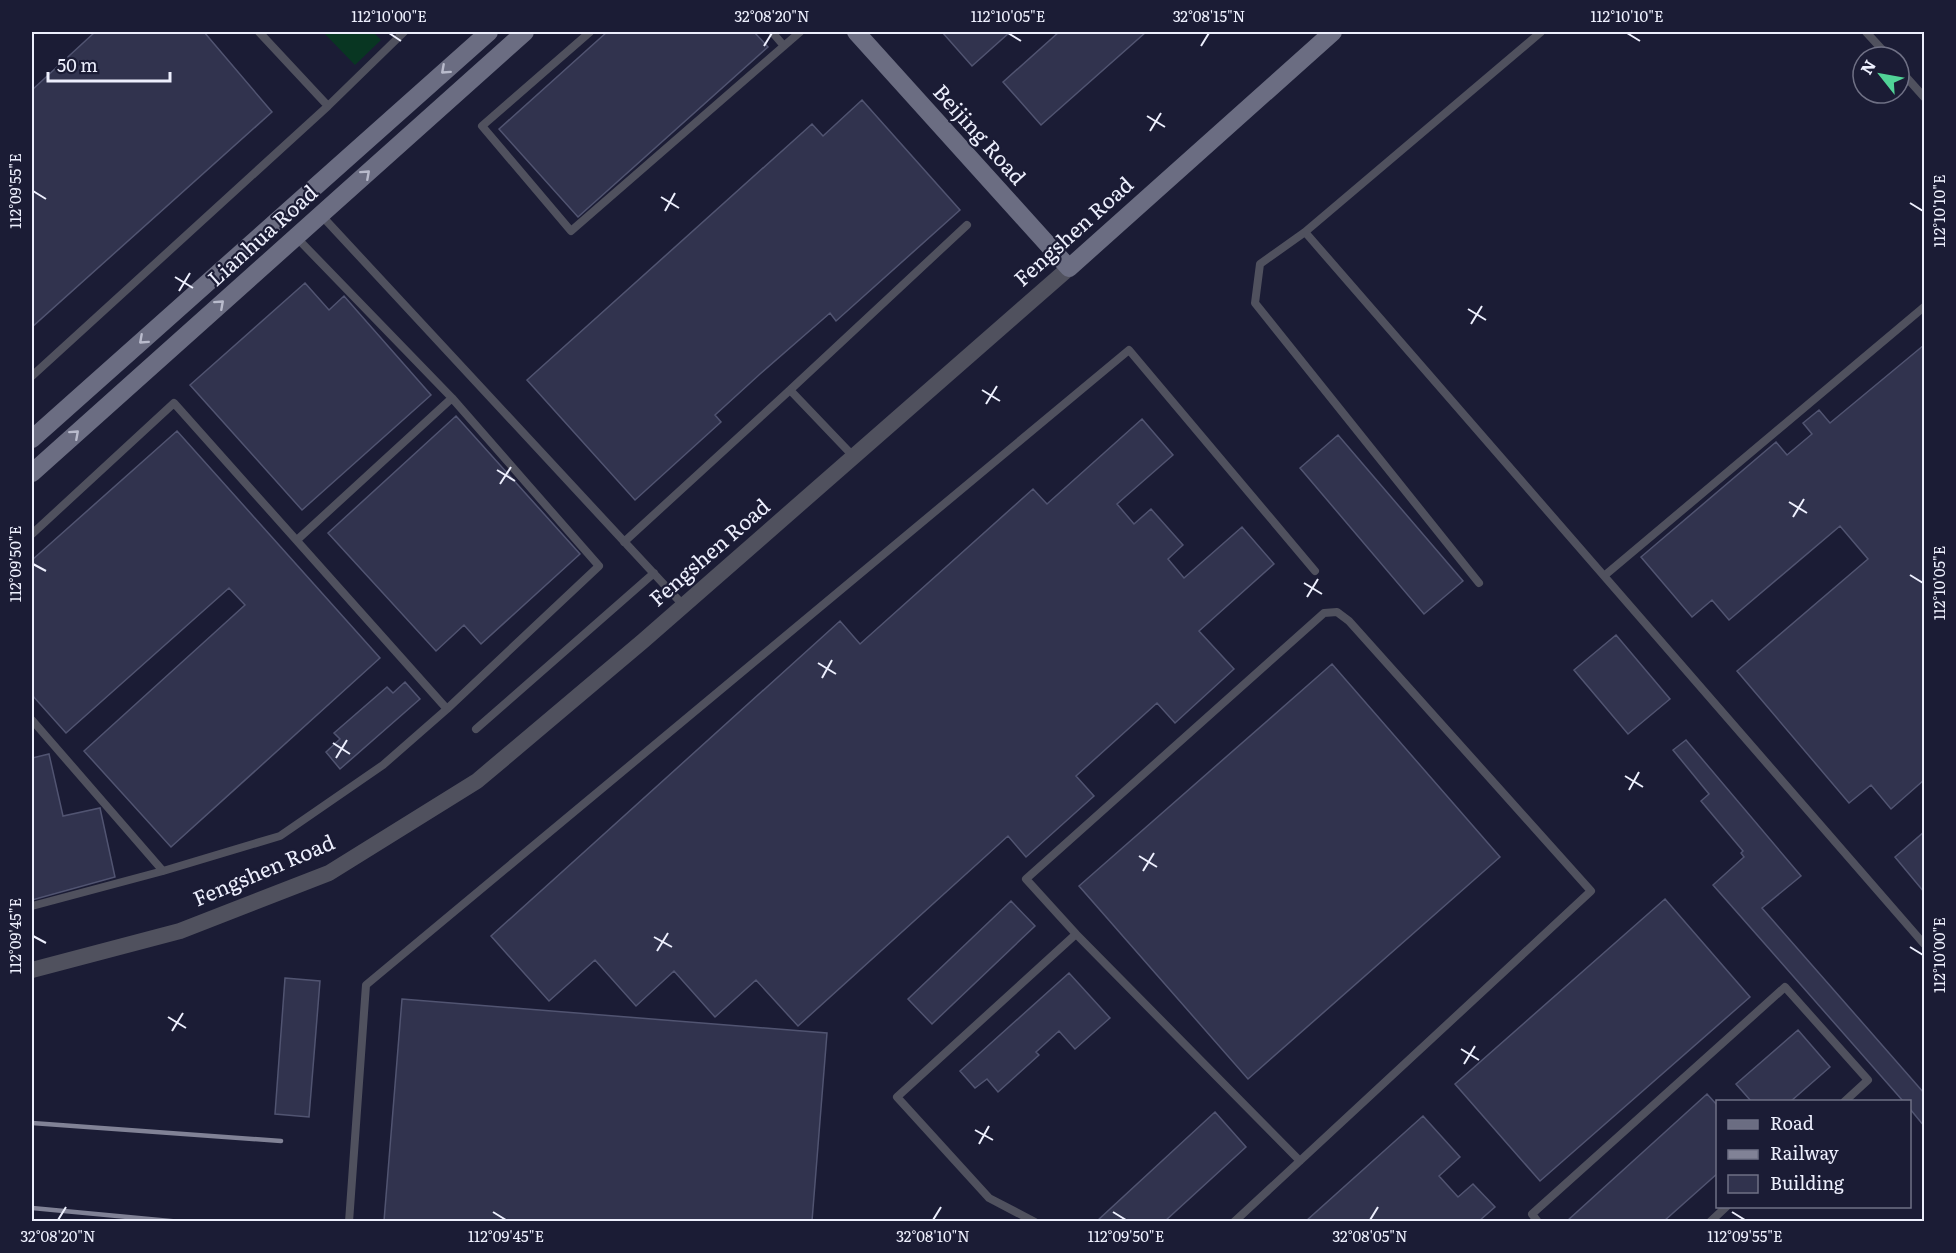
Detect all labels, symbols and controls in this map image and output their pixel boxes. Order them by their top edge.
text: 112°10'00"E [351,4,427,27]
text: 32°08'20"N [734,4,810,27]
text: 112°10'05"E [971,4,1045,27]
text: 32°08'15"N [1173,4,1245,27]
text: 112°10'10"E [1590,4,1664,27]
scale bar [48,45,170,83]
north arrow [1851,45,1911,105]
text: 50 m [57,51,98,78]
text: N [1854,55,1881,79]
one-way arrow [441,63,452,74]
street label: Beijing Road [927,76,1035,191]
text: 112°09'55"E [3,153,26,229]
street label: Fengshen Road [1006,168,1139,292]
one-way arrow [359,170,370,181]
text: 112°10'10"E [1927,174,1950,248]
street label: Lianhua Road [199,176,323,292]
one-way arrow [214,300,224,311]
one-way arrow [139,333,150,344]
one-way arrow [68,430,79,441]
street label: Fengshen Road [641,490,776,612]
text: 112°09'50"E [3,526,26,602]
text: 112°10'05"E [1927,546,1950,620]
street label: Fengshen Road [187,825,339,912]
text: 112°09'45"E [3,898,26,974]
text: 112°10'00"E [1927,917,1950,993]
legend [1716,1100,1911,1208]
text: Road [1770,1109,1814,1136]
text: Railway [1770,1139,1839,1166]
text: Building [1770,1169,1845,1196]
text: 32°08'20"N [20,1224,96,1247]
text: 112°09'45"E [468,1224,544,1247]
text: 32°08'10"N [896,1224,970,1247]
text: 112°09'50"E [1088,1224,1164,1247]
text: 32°08'05"N [1332,1224,1408,1247]
text: 112°09'55"E [1707,1224,1783,1247]

